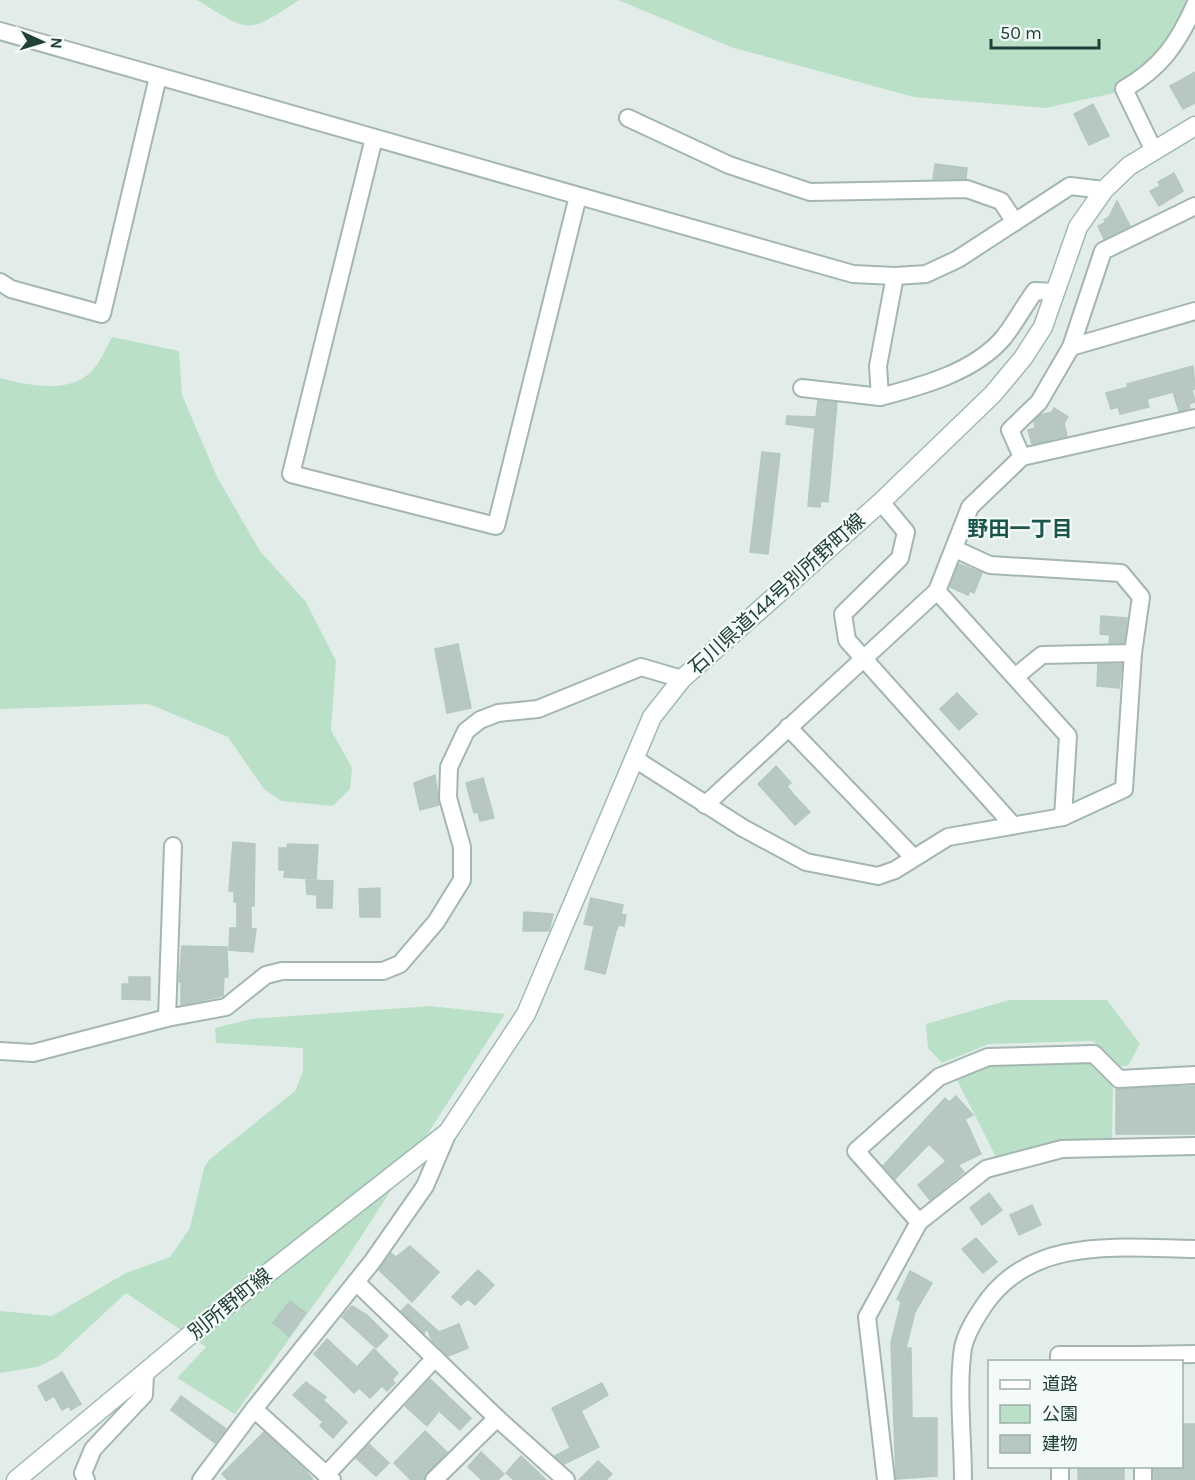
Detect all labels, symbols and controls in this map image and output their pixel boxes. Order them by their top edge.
north arrow [12,12,72,72]
scale bar [991,12,1099,50]
text: 50 m [1000,22,1042,44]
text: N [47,37,66,49]
street label: 石川県道144号別所野町線 [684,509,870,679]
district label: 野田一丁目 [968,517,1073,541]
street label: 別所野町線 [184,1264,276,1344]
legend [988,1360,1183,1468]
text: 道路 [1042,1373,1078,1395]
text: 公園 [1042,1403,1078,1425]
text: 建物 [1042,1433,1078,1455]

